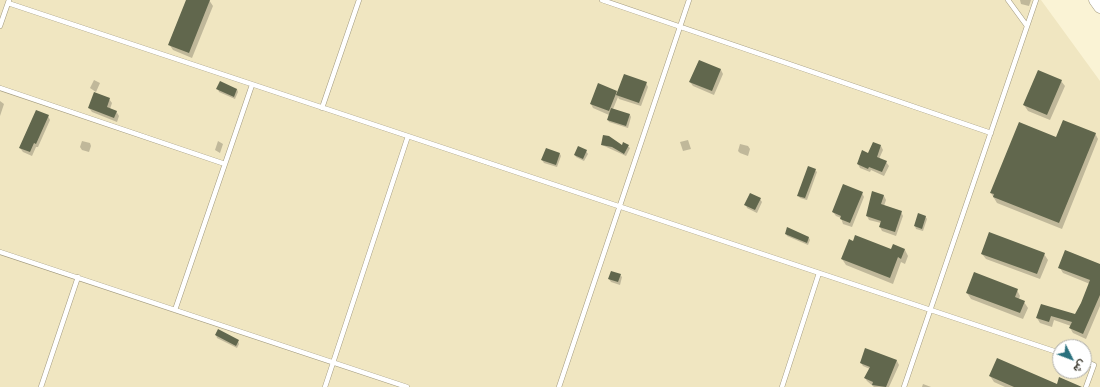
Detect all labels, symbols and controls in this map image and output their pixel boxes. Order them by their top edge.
north arrow [1052,339,1092,379]
text: ش [1071,357,1090,376]

